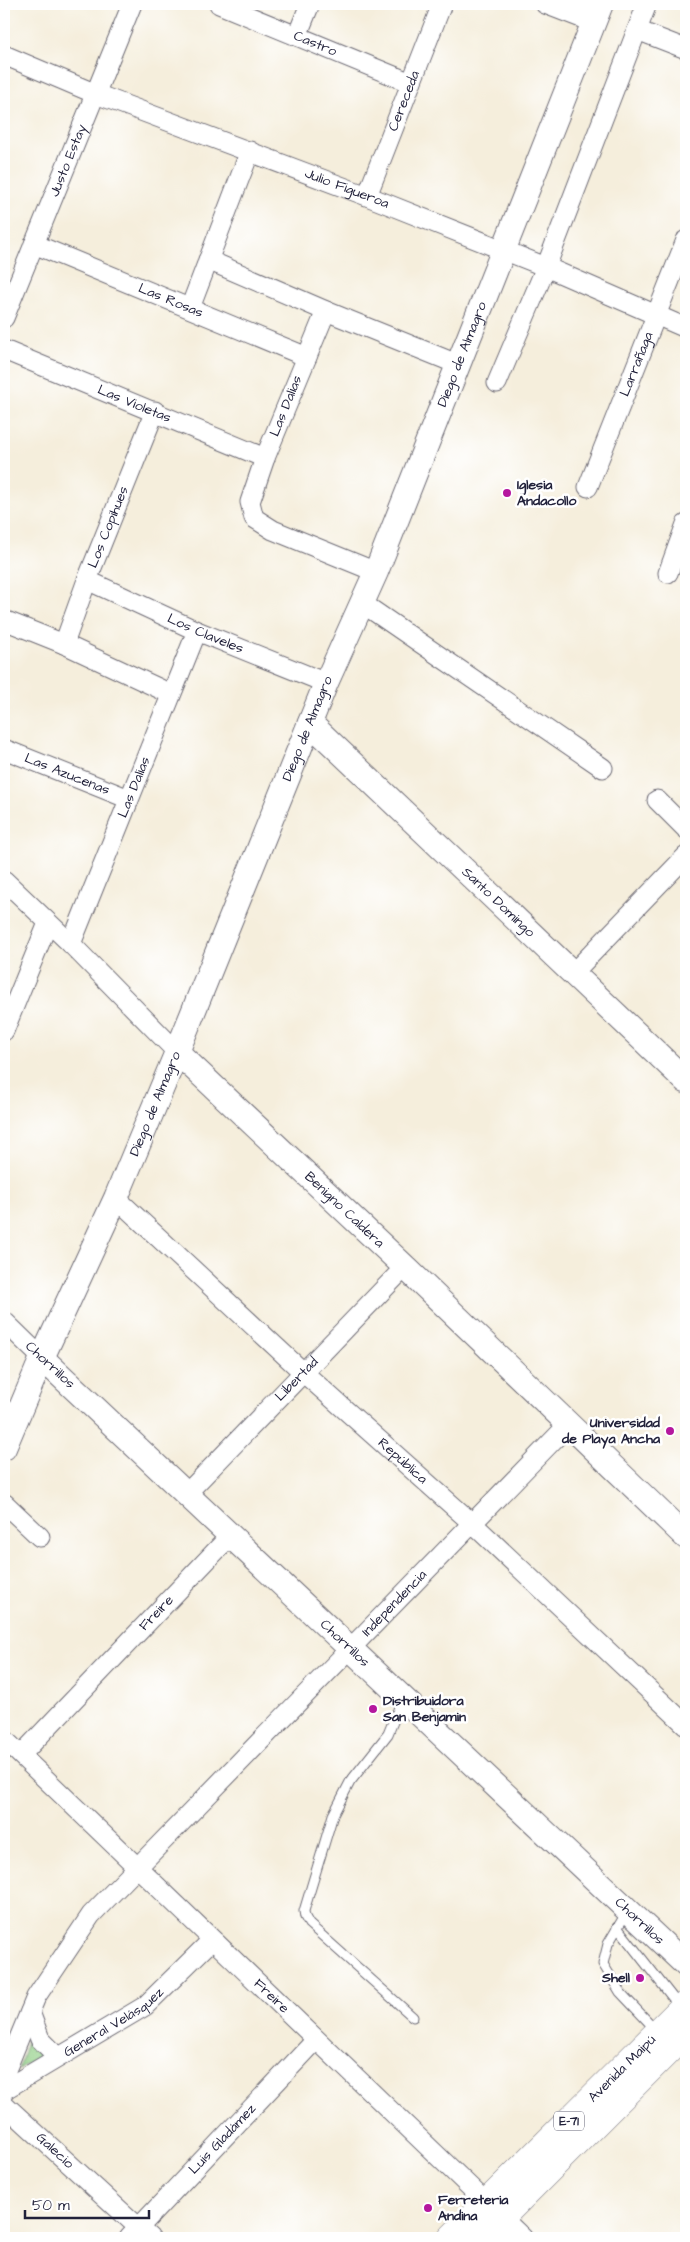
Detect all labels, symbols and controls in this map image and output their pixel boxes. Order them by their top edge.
street label: Castro [290,26,340,61]
street label: Cereceda [383,68,425,134]
street label: Justo Estay [44,121,92,200]
street label: Julio Figueroa [302,163,392,214]
street label: Las Rosas [135,278,206,323]
street label: Diego de Almagro [432,299,492,410]
street label: Larrañaga [615,329,658,400]
street label: Las Dalias [265,373,307,439]
street label: Las Violetas [94,380,174,428]
place label: Iglesia Andacollo [517,475,576,511]
street label: Los Copihues [83,483,134,571]
marker: Iglesia Andacollo [501,487,513,499]
street label: Los Claveles [164,609,246,659]
street label: Diego de Almagro [277,673,338,784]
street label: Las Azucenas [22,748,113,800]
street label: Las Dalias [113,754,155,821]
street label: Santo Domingo [457,863,539,942]
street label: Diego de Almagro [125,1048,186,1159]
street label: Benigno Caldera [300,1167,389,1252]
street label: Chorrillos [21,1337,79,1393]
street label: Libertad [270,1353,323,1406]
place label: Universidad de Playa Ancha [561,1413,661,1449]
marker: Universidad de Playa Ancha [664,1425,676,1437]
street label: República [373,1433,432,1489]
street label: Independencia [357,1565,432,1641]
street label: Freire [134,1591,179,1635]
street label: Chorrillos [315,1615,374,1672]
place label: Distribuidora San Benjamin [382,1691,466,1727]
marker: Distribuidora San Benjamin [367,1703,379,1715]
street label: Chorrillos [610,1893,669,1950]
place label: Shell [601,1968,631,1988]
marker: Shell [634,1972,646,1984]
street label: Freire [249,1974,294,2018]
street label: General Velásquez [60,1983,168,2062]
street label: Avenida Maipú [584,2030,661,2107]
street label: Luis Gladámez [184,2099,261,2179]
road number: E-71 [554,2112,584,2130]
street label: Galecio [31,2128,78,2173]
scale bar [25,2187,149,2219]
place label: Ferreteria Andina [438,2190,509,2226]
text: 50 m [32,2195,70,2216]
marker: Ferreteria Andina [422,2202,434,2214]

